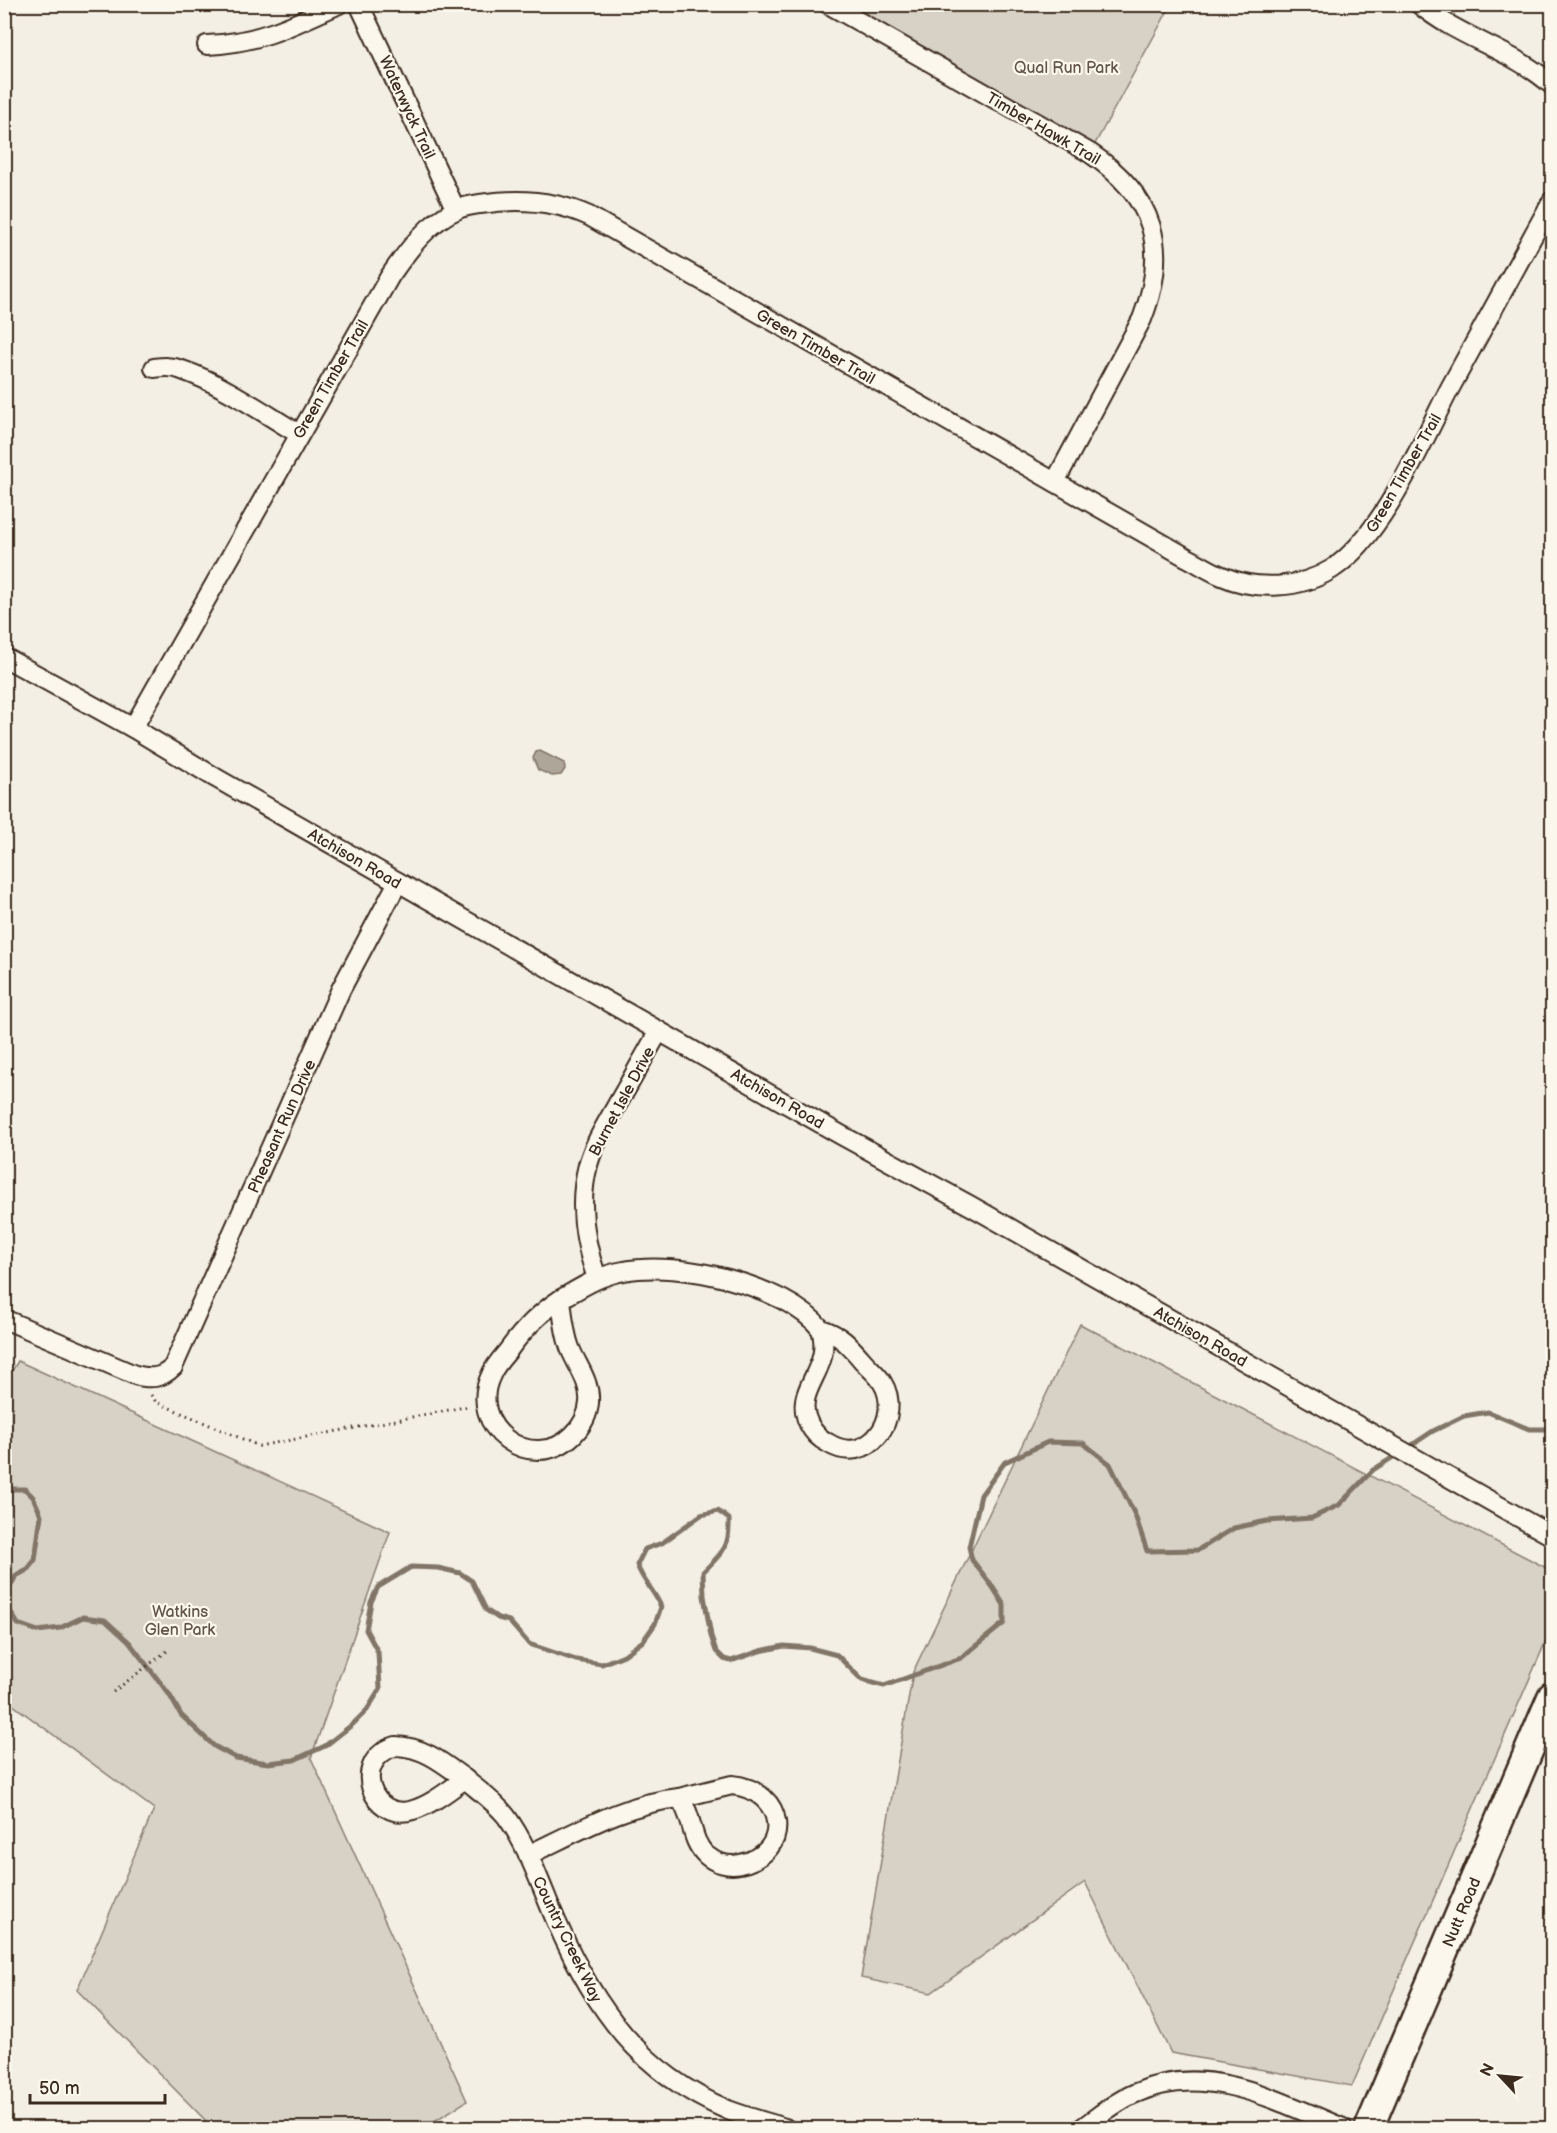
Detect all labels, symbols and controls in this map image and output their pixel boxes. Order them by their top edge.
street label: Waterwyck Trail [375,53,439,162]
park label: Qual Run Park [1014,59,1118,78]
street label: Timber Hawk Trail [983,89,1104,170]
street label: Green Timber Trail [752,306,878,389]
street label: Green Timber Trail [290,317,373,443]
street label: Green Timber Trail [1363,411,1446,537]
street label: Atchison Road [304,825,404,894]
street label: Burnet Isle Drive [585,1043,659,1160]
street label: Pheasant Run Drive [244,1057,321,1196]
street label: Atchison Road [727,1065,827,1134]
street label: Atchison Road [1150,1303,1250,1372]
park label: Watkins Glen Park [145,1603,215,1640]
street label: Country Creek Way [528,1874,606,2006]
street label: Nutt Road [1439,1875,1486,1950]
north arrow [1470,2046,1530,2106]
text: N [1477,2061,1499,2080]
scale bar [30,2067,165,2105]
text: 50 m [39,2078,80,2099]

